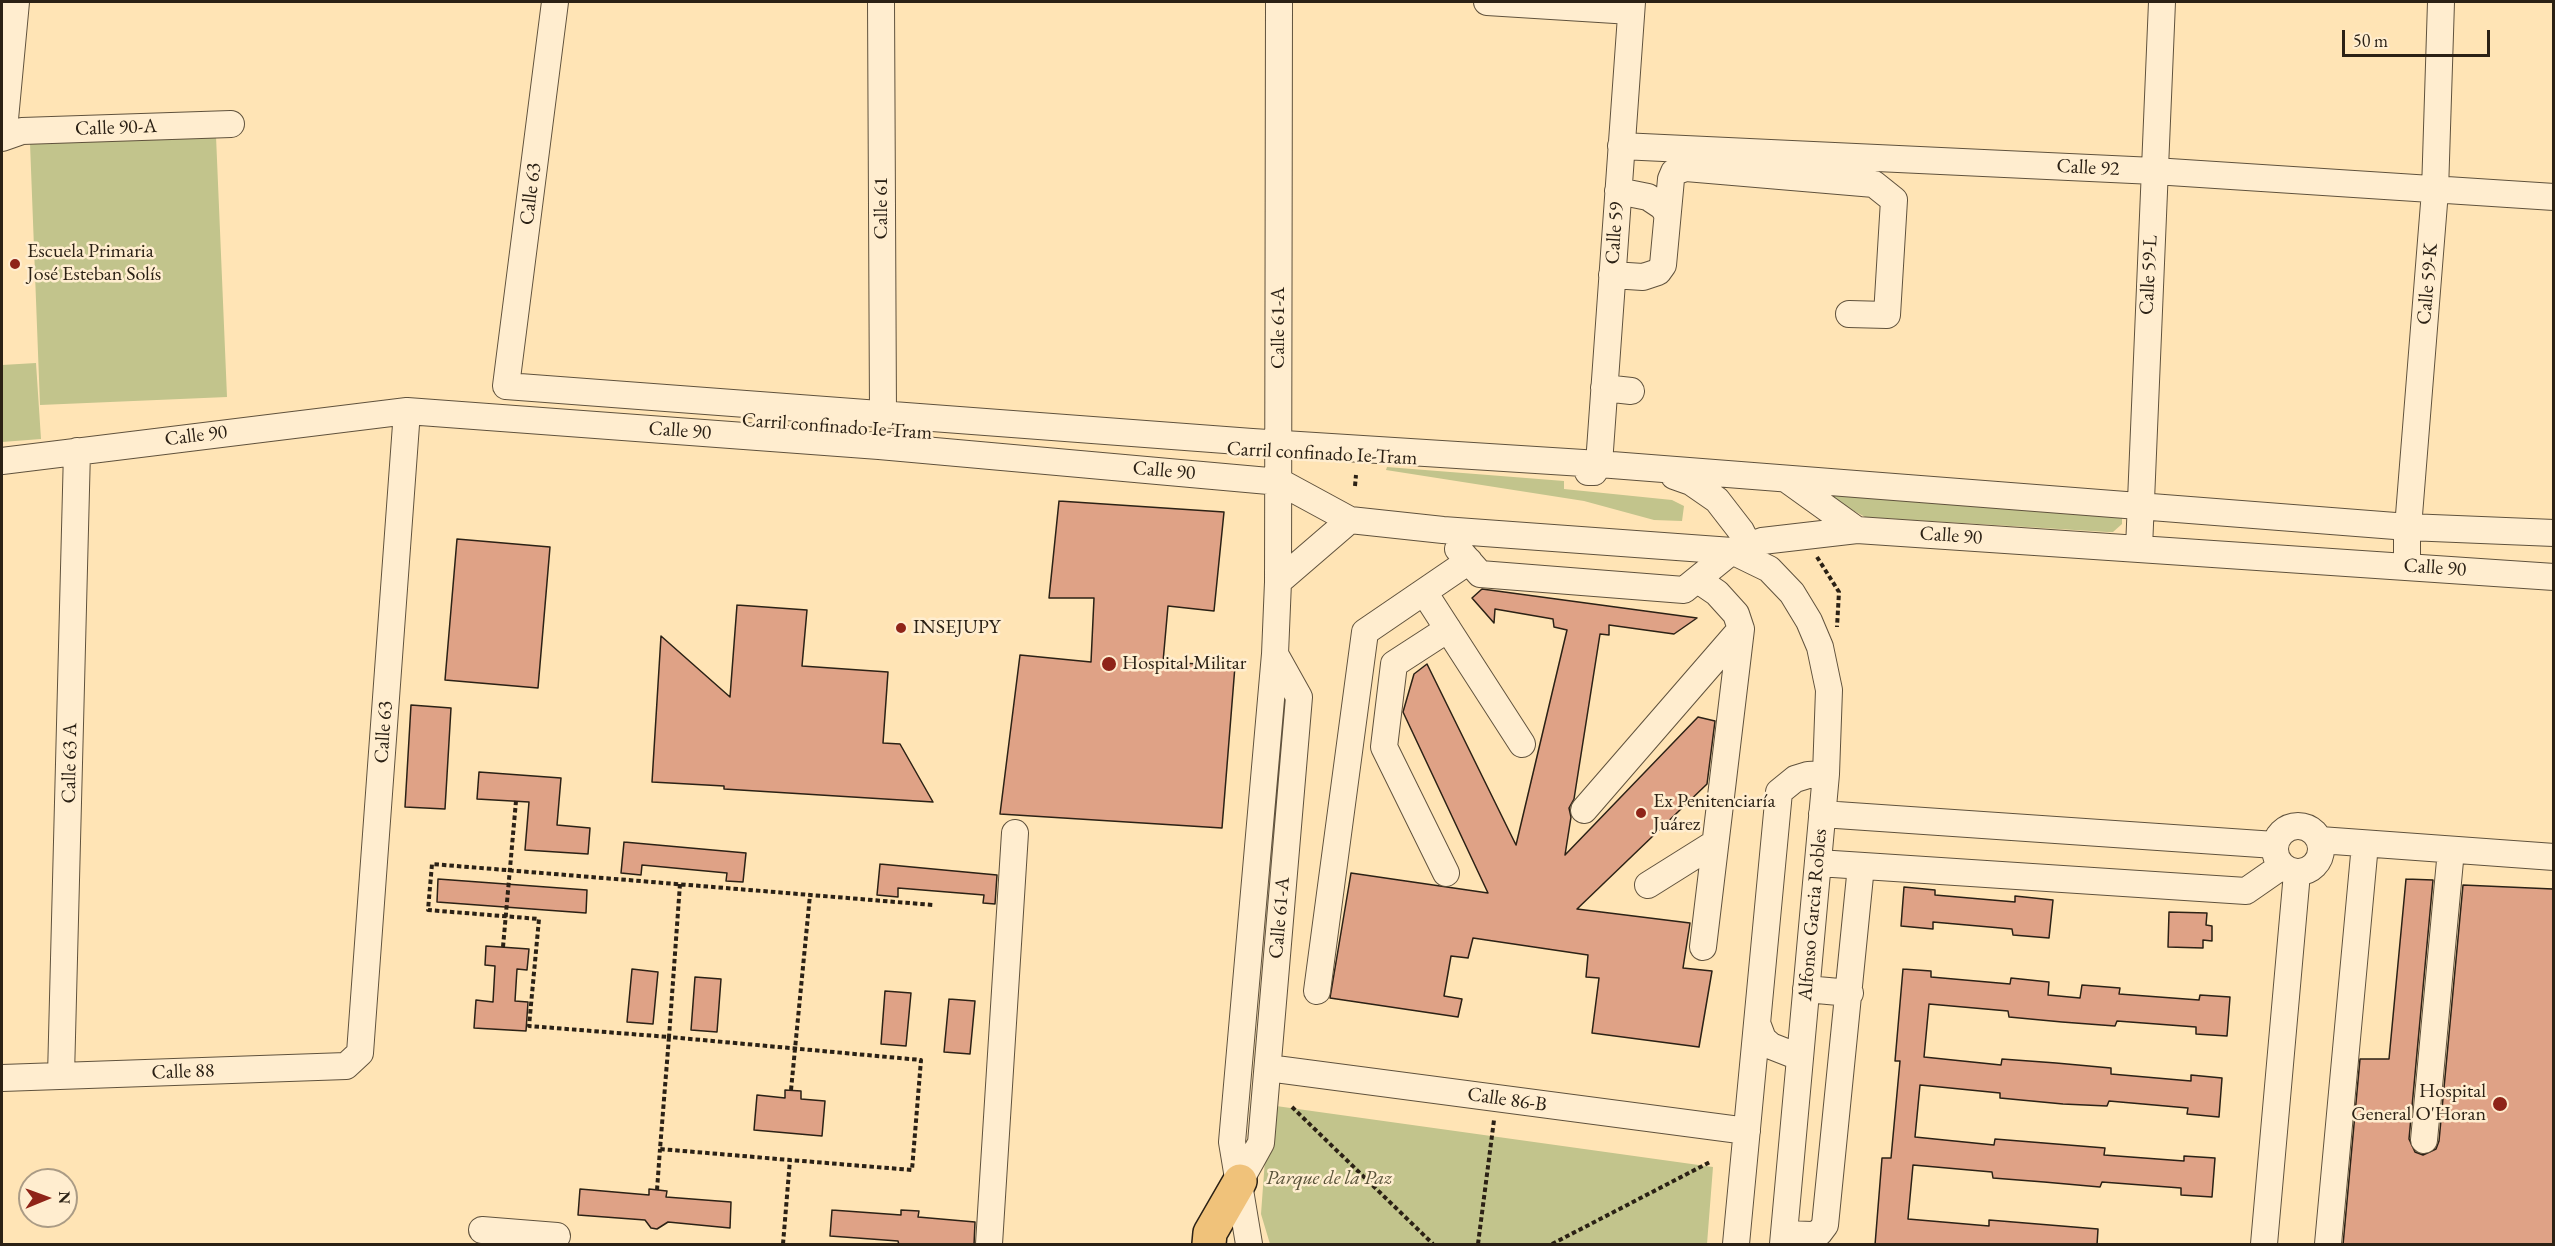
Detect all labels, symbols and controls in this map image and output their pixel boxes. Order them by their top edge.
scale bar [2345,18,2494,56]
text: 50 m [2353,29,2388,52]
street label: Calle 90-A [75,115,157,141]
street label: Calle 92 [2056,154,2120,182]
street label: Calle 63 [515,161,547,227]
street label: Calle 61 [870,177,894,239]
street label: Calle 59 [1601,201,1629,265]
street label: Calle 59-L [2135,234,2163,316]
place label: Escuela Primaria José Esteban Solís [27,240,161,287]
street label: Calle 59-K [2412,242,2444,326]
marker: Escuela Primaria José Esteban Solís [8,257,22,271]
street label: Calle 61-A [1267,287,1291,369]
street label: Carril confinado Ie-Tram [741,408,933,446]
street label: Calle 90 [648,417,712,445]
street label: Calle 90 [163,420,229,452]
street label: Carril confinado Ie-Tram [1226,437,1418,471]
street label: Calle 90 [1132,456,1196,486]
street label: Calle 90 [1919,522,1983,550]
street label: Calle 90 [2403,554,2467,582]
place label: INSEJUPY [913,616,1000,640]
marker: INSEJUPY [894,621,908,635]
place label: Hospital Militar [1122,652,1246,676]
marker: Hospital Militar [1100,655,1118,673]
street label: Calle 63 [370,700,398,764]
street label: Calle 63 A [57,722,83,804]
place label: Ex Penitenciaría Juárez [1653,790,1775,837]
marker: Ex Penitenciaría Juárez [1634,806,1648,820]
street label: Alfonso Garcia Robles [1794,828,1832,1002]
street label: Calle 61-A [1264,876,1296,960]
street label: Calle 88 [151,1059,215,1085]
place label: Hospital General O'Horan [2351,1080,2486,1127]
street label: Calle 86-B [1466,1083,1548,1117]
marker: Hospital General O'Horan [2491,1095,2509,1113]
park label: Parque de la Paz [1266,1167,1392,1191]
north arrow [18,1168,78,1228]
text: N [54,1191,75,1204]

